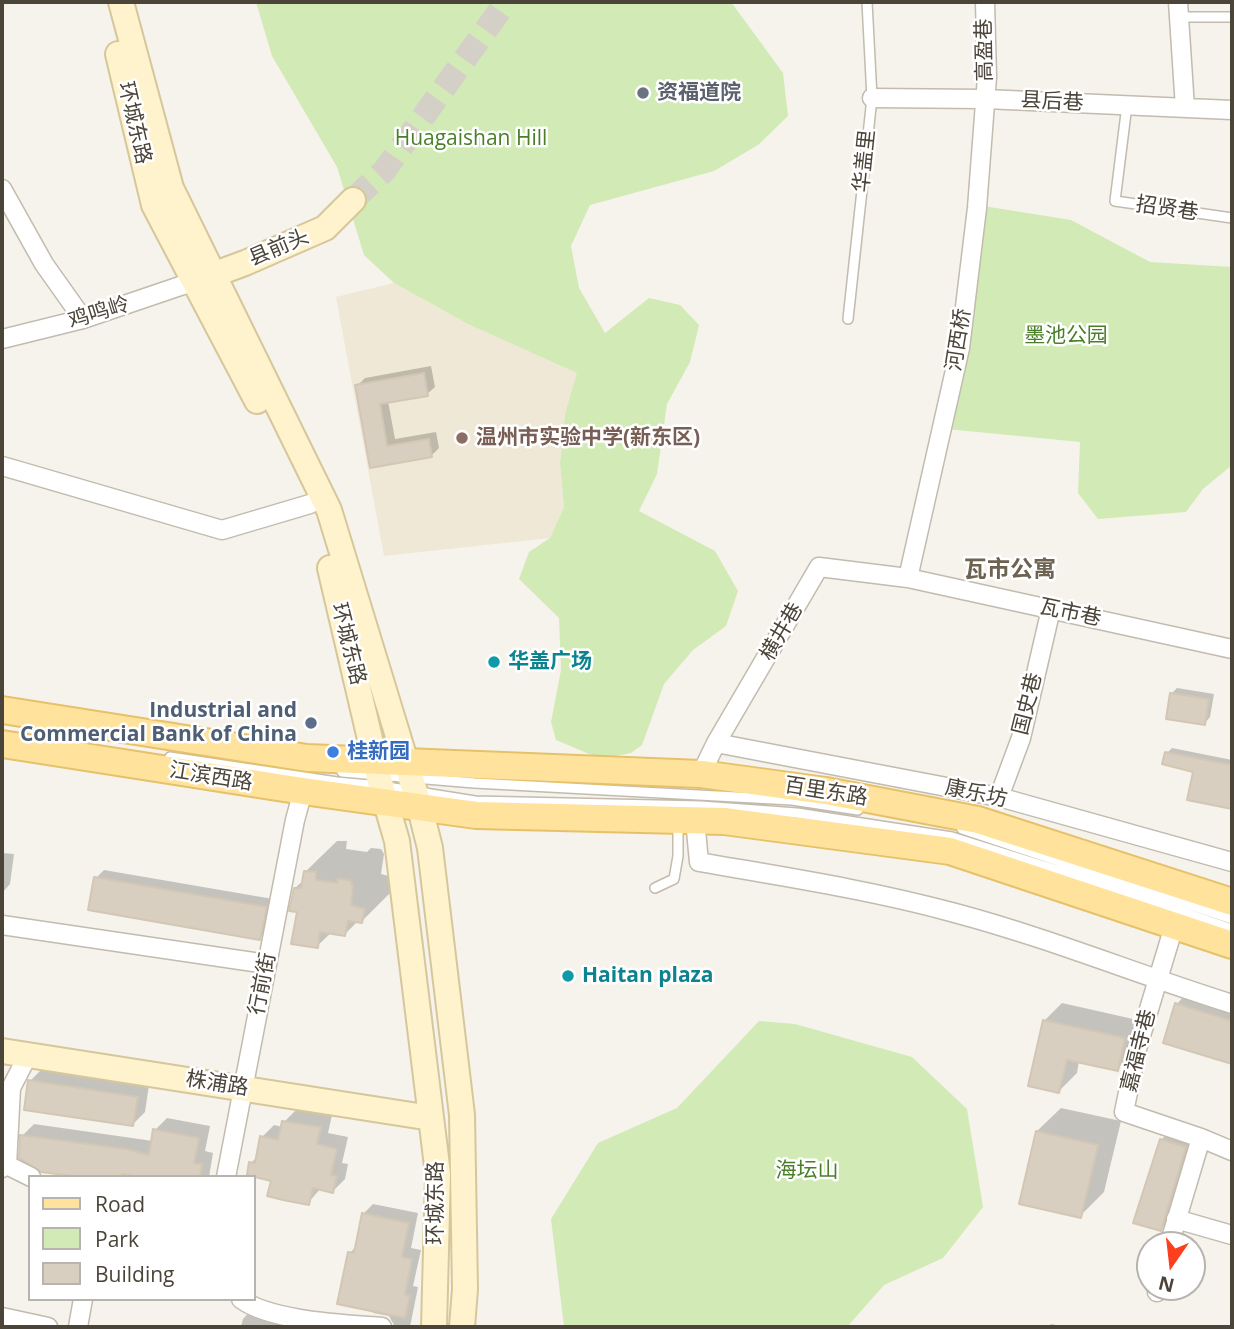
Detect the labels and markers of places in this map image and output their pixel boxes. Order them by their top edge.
place label: 资福道院 [657,80,741,106]
marker: 资福道院 [635,85,651,101]
place label: 温州市实验中学(新东区) [476,425,700,451]
marker: 温州市实验中学(新东区) [454,430,470,446]
place label: 华盖广场 [508,649,592,675]
marker: 华盖广场 [486,654,502,670]
place label: Industrial and Commercial Bank of China [20,698,297,748]
marker: Industrial and Commercial Bank of China [303,715,319,731]
place label: 桂新园 [347,739,410,765]
marker: 桂新园 [325,744,341,760]
place label: Haitan plaza [582,963,714,989]
marker: Haitan plaza [560,968,576,984]

